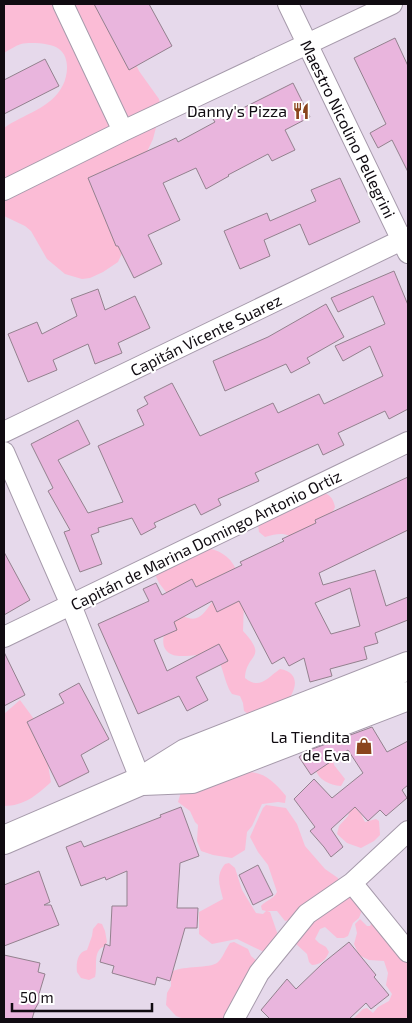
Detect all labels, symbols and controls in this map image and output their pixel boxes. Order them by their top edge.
street label: Maestro Nicolino Pellegrini [297,37,400,221]
place label: Danny's Pizza [187,101,287,120]
restaurant icon: Danny's Pizza [291,101,311,121]
street label: Capitán Vicente Suarez [127,290,285,379]
street label: Capitán de Marina Domingo Antonio Ortiz [67,465,344,614]
place label: La Tiendita de Eva [271,727,350,764]
shop icon: La Tiendita de Eva [354,736,374,756]
scale bar [12,980,152,1012]
text: 50 m [20,988,54,1006]

